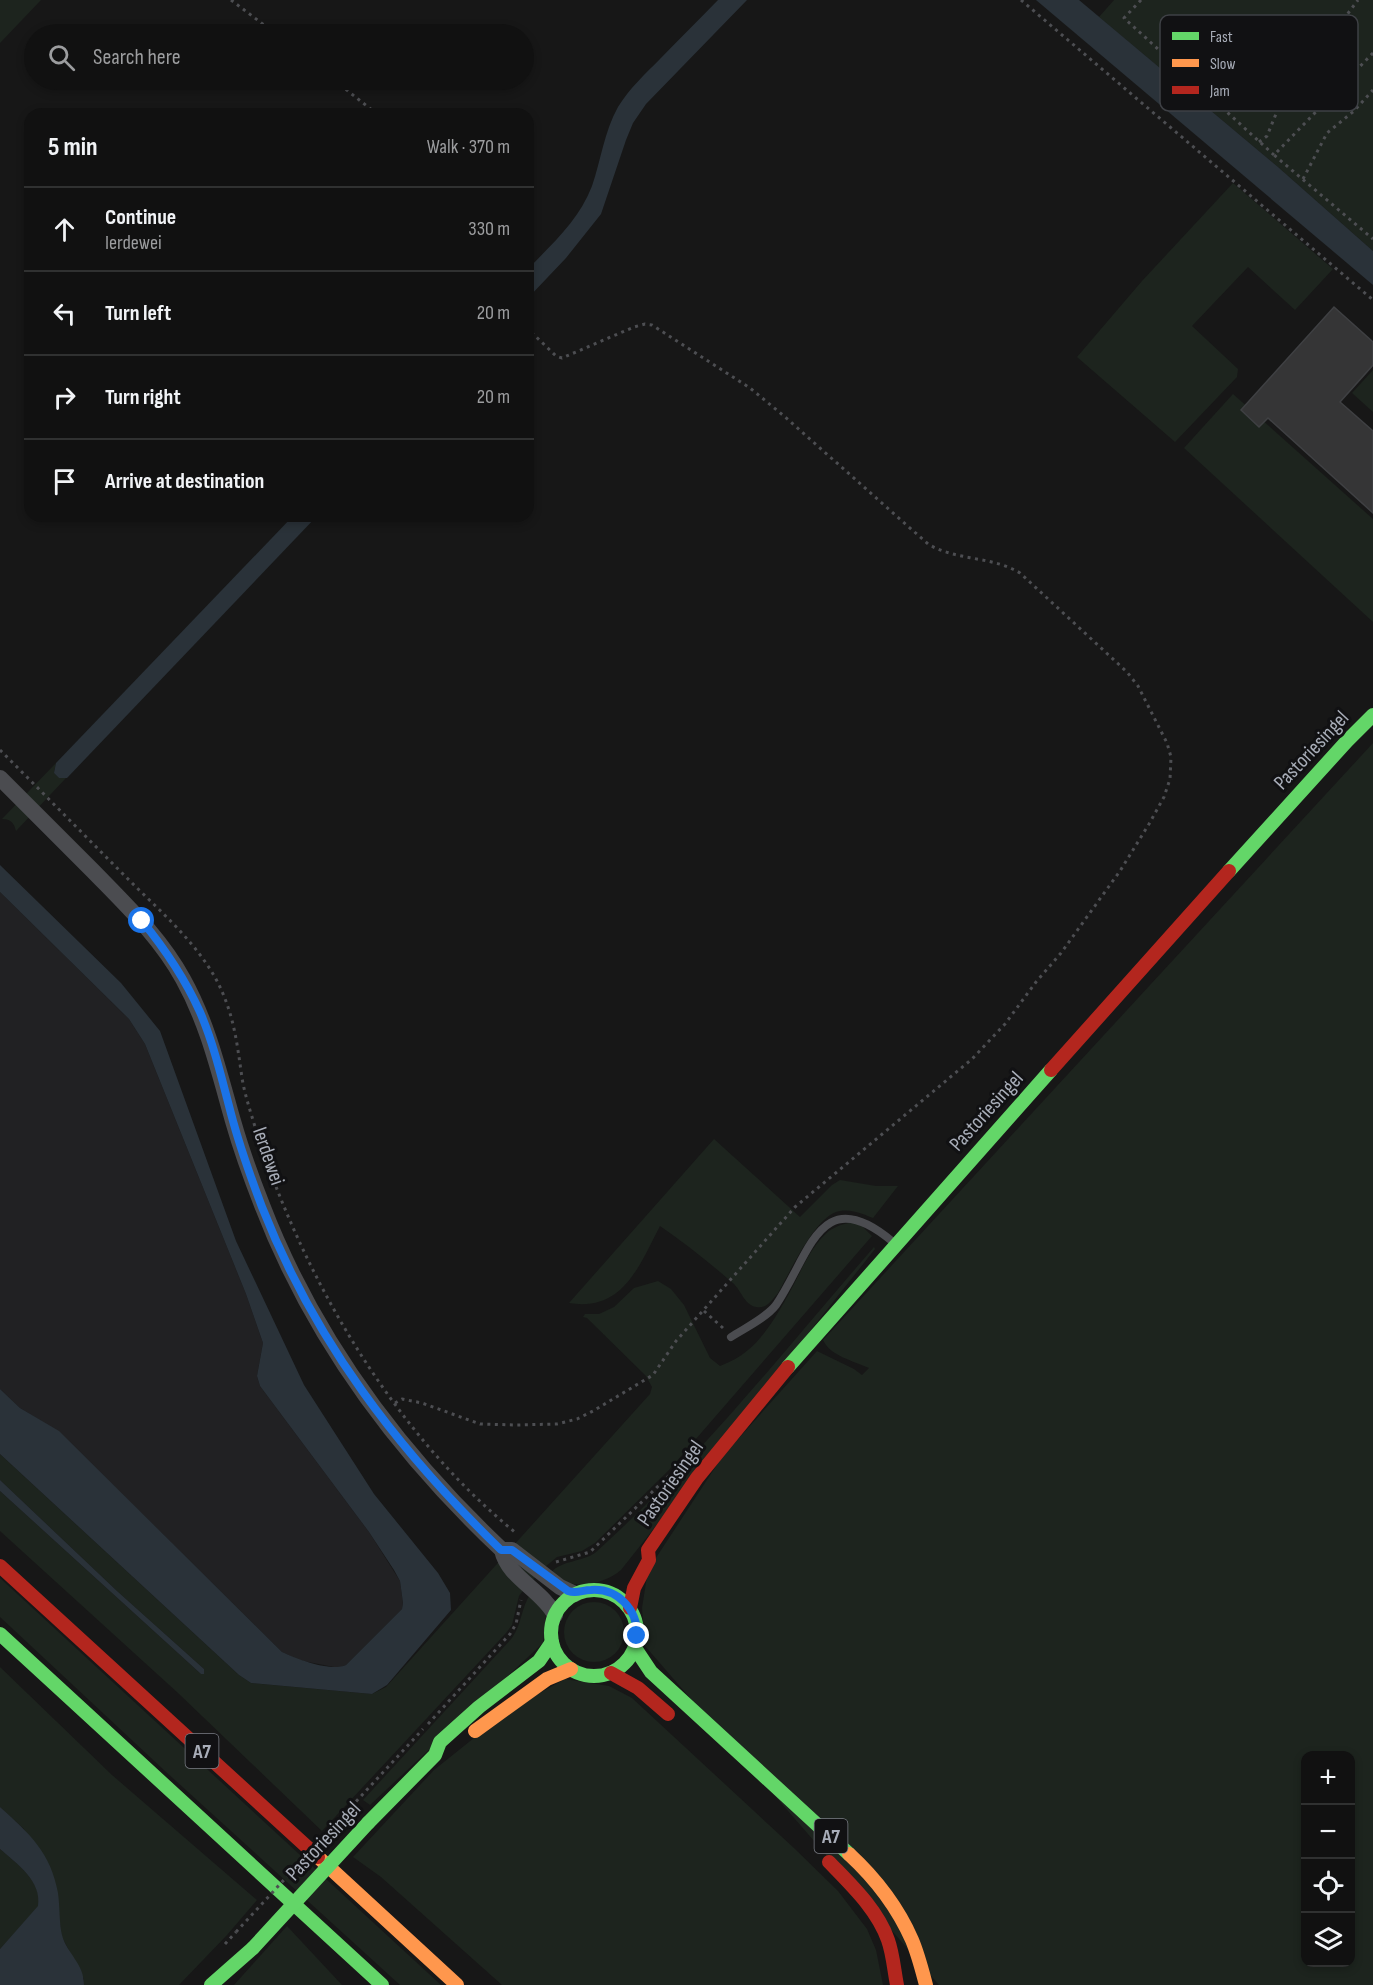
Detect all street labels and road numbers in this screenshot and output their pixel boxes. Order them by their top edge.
street label: Pastoriesingel [1269,706,1354,795]
street label: Pastoriesingel [944,1066,1029,1156]
street label: Ierdewei [247,1124,290,1188]
street label: Pastoriesingel [632,1436,709,1531]
road number: A7 [186,1734,218,1768]
street label: Pastoriesingel [281,1797,366,1886]
road number: A7 [814,1819,848,1853]

